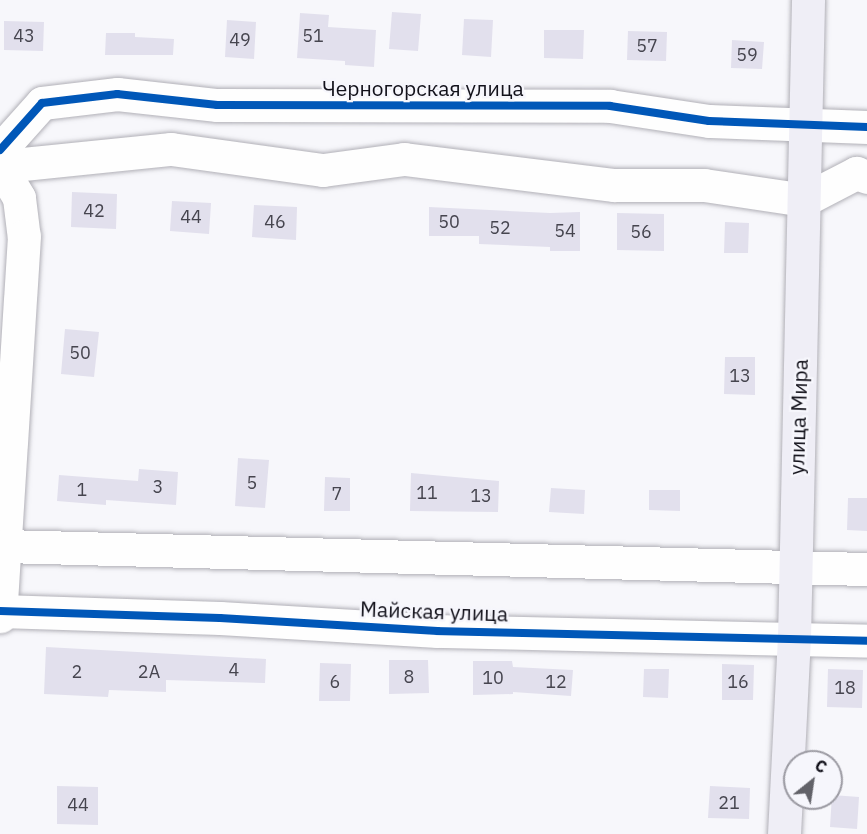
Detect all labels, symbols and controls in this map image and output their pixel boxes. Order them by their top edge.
house number: 43 [13,25,35,47]
house number: 51 [302,25,324,47]
house number: 49 [229,29,251,51]
house number: 57 [636,35,658,57]
house number: 59 [736,44,758,66]
street label: Черногорская улица [322,75,524,101]
house number: 42 [83,200,105,222]
house number: 44 [180,206,202,228]
house number: 46 [264,211,286,233]
house number: 50 [438,211,460,233]
house number: 52 [489,217,511,239]
house number: 54 [554,220,576,242]
house number: 56 [630,221,652,243]
house number: 50 [69,342,91,364]
street label: улица Мира [783,359,813,475]
house number: 13 [729,365,751,387]
house number: 5 [247,472,257,494]
house number: 3 [153,476,163,498]
house number: 1 [77,479,87,501]
house number: 11 [416,482,438,504]
house number: 7 [332,483,342,505]
house number: 13 [470,485,492,507]
street label: Майская улица [360,596,508,626]
house number: 4 [229,659,239,681]
house number: 2 [72,661,82,683]
house number: 2А [138,661,160,683]
house number: 8 [404,666,414,688]
house number: 10 [482,667,504,689]
house number: 6 [330,671,340,693]
house number: 12 [545,671,567,693]
house number: 16 [727,671,749,693]
house number: 18 [834,677,856,699]
north arrow [783,750,843,810]
text: С [811,755,831,777]
house number: 21 [718,792,740,814]
house number: 44 [67,794,89,816]

